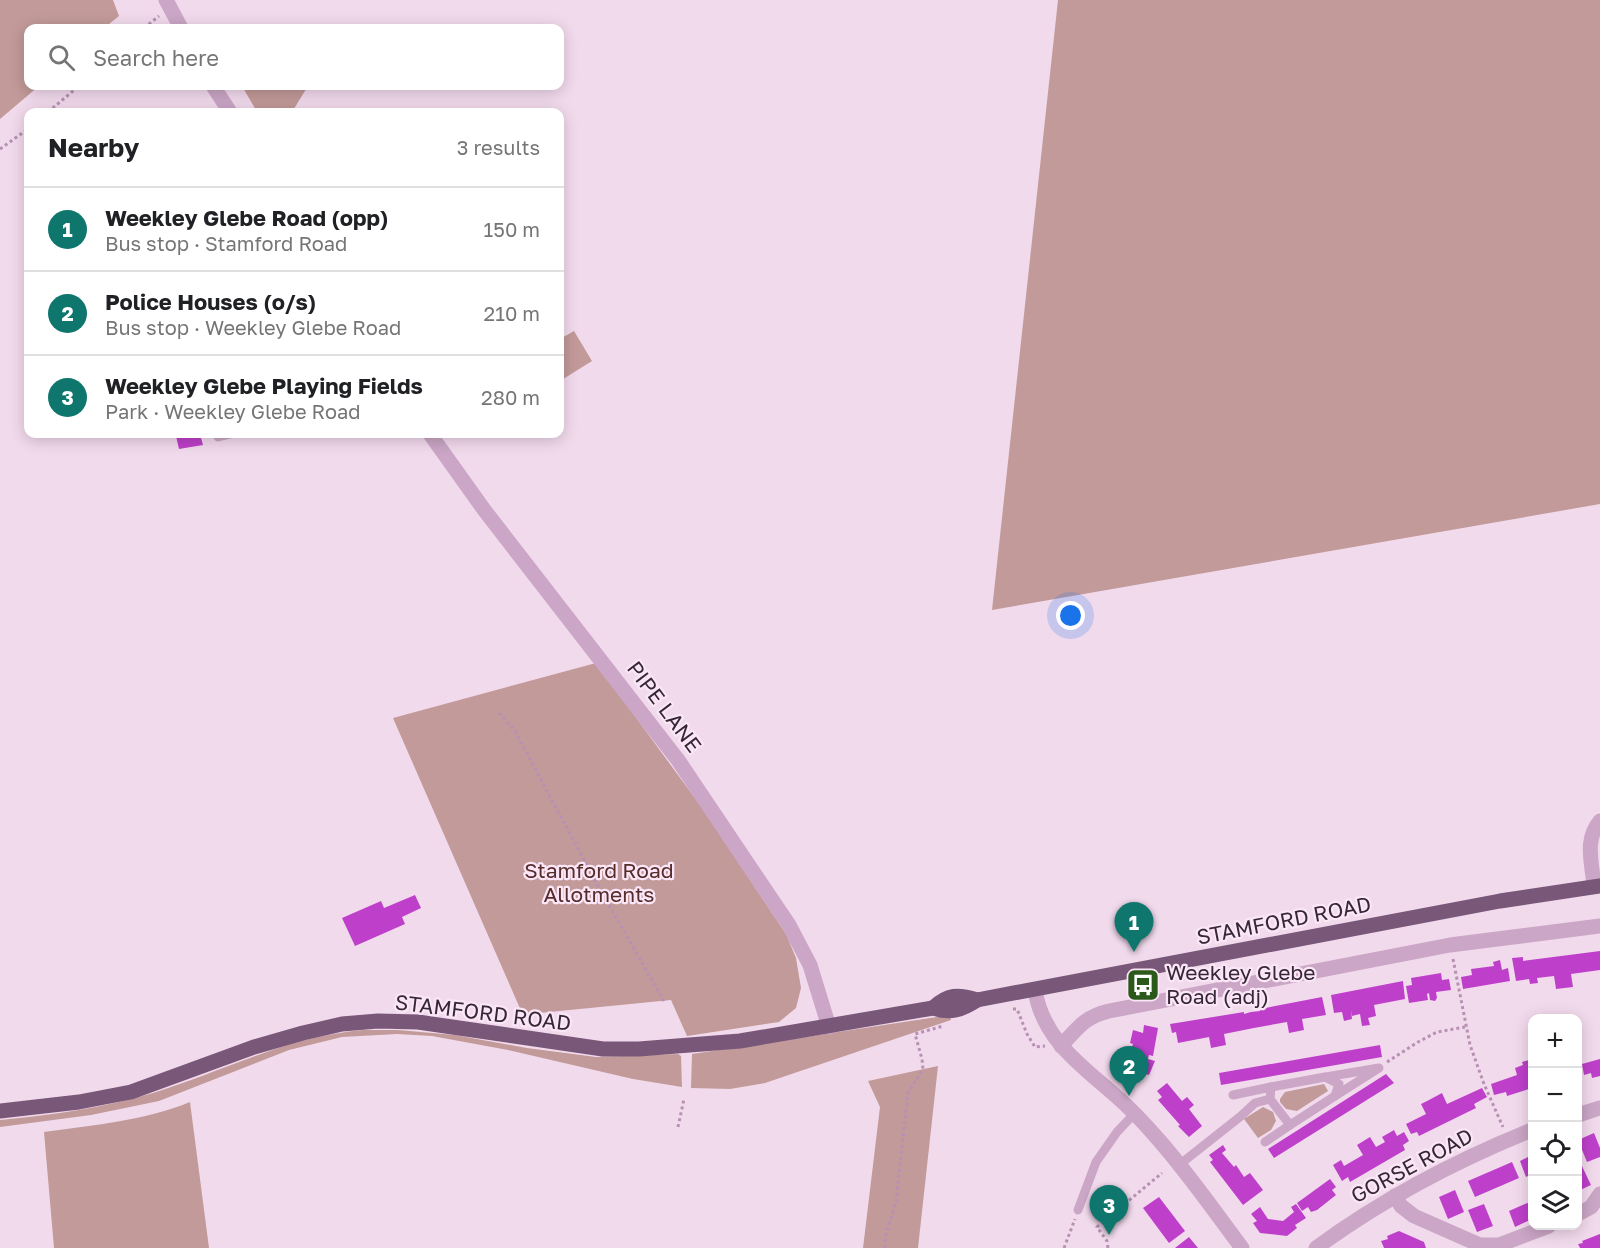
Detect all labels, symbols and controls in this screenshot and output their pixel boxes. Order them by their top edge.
search box [24,24,564,90]
icon: search [45,41,78,74]
text: Search here [93,44,219,71]
text: Nearby [48,132,139,163]
text: 3 results [457,135,540,159]
text: Weekley Glebe Road (opp) [105,204,388,231]
text: 1 [62,217,73,241]
text: 150 m [484,217,540,241]
text: Bus stop · Stamford Road [105,231,347,255]
text: Police Houses (o/s) [105,288,316,315]
text: 2 [61,301,74,325]
text: 210 m [484,301,540,325]
text: Bus stop · Weekley Glebe Road [105,315,401,339]
text: Weekley Glebe Playing Fields [105,372,423,399]
text: 3 [61,385,74,409]
text: 280 m [481,385,540,409]
text: Park · Weekley Glebe Road [105,399,361,423]
your location [1056,601,1085,630]
street label: PIPE LANE [622,656,708,757]
park label: Stamford Road Allotments [524,857,674,907]
street label: STAMFORD ROAD [1194,890,1373,950]
pin: 1 [1114,902,1154,952]
place label: Weekley Glebe Road (adj) [1166,959,1315,1009]
bus stop icon: Weekley Glebe Road (adj) [1125,967,1161,1003]
street label: STAMFORD ROAD [394,988,573,1036]
map controls [1528,1014,1582,1230]
button: + [1528,1014,1582,1068]
pin: 2 [1110,1046,1148,1096]
button: − [1528,1068,1582,1122]
street label: GORSE ROAD [1346,1122,1477,1208]
button: locate [1528,1122,1582,1176]
button: layers [1528,1176,1582,1230]
pin: 3 [1090,1186,1128,1235]

